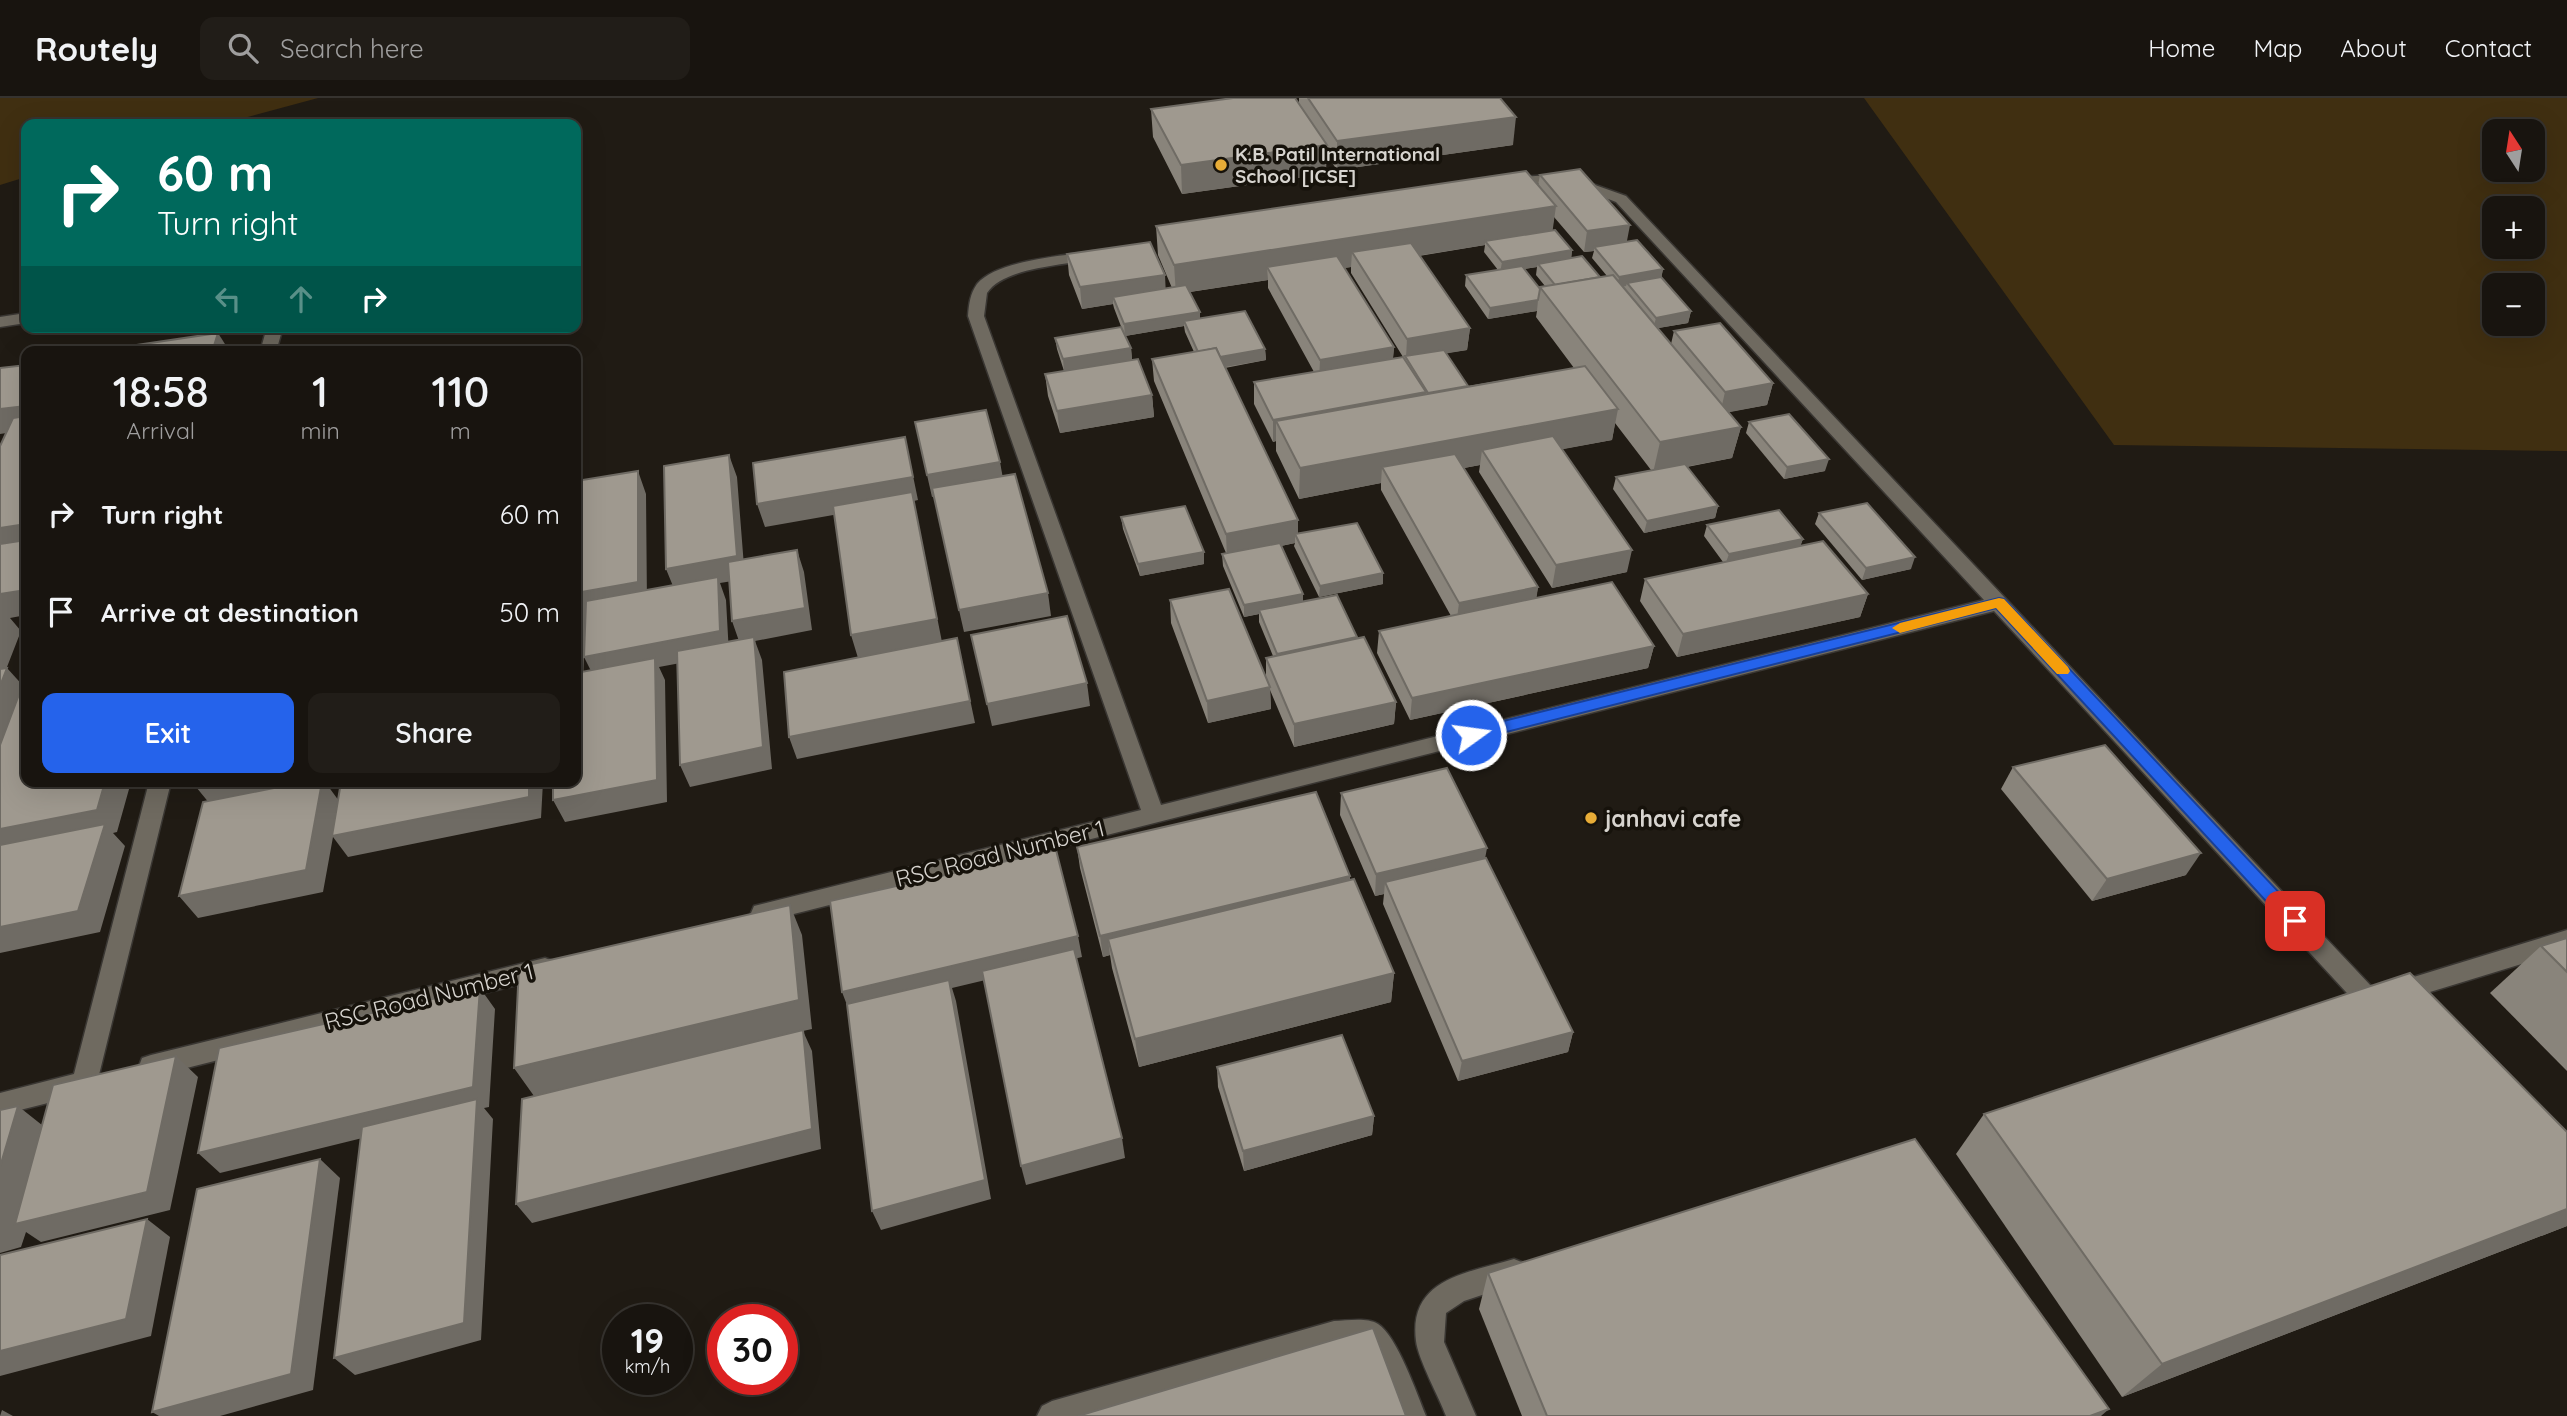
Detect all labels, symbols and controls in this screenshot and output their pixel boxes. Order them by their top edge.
search box [200,17,690,80]
text: Routely [35,28,158,69]
icon: search [224,29,262,67]
text: Search here [280,32,424,65]
text: Home [2148,33,2215,63]
text: Map [2253,33,2302,63]
text: About [2340,33,2407,63]
text: Contact [2445,33,2532,63]
north arrow [2482,119,2544,182]
map controls [2482,119,2545,336]
text: 60 m [157,142,273,203]
place label: K.B. Patil International School [ICSE] [1235,142,1440,188]
icon: right [42,147,133,238]
marker: K.B. Patil International School [ICSE] [1213,157,1229,173]
button: + [2482,196,2545,259]
text: Turn right [157,203,298,243]
button: − [2482,273,2545,336]
icon: left [209,280,247,318]
icon: ahead [282,280,320,318]
icon: right [355,280,393,318]
text: 18:58 [113,365,209,418]
text: 1 [312,365,328,418]
text: 110 [431,365,489,418]
text: Arrival [126,416,195,445]
text: min [300,416,340,445]
text: m [450,416,471,445]
icon: right [42,495,80,533]
text: Turn right [101,498,223,531]
text: 60 m [500,498,560,531]
icon: arrive [42,593,80,631]
text: Arrive at destination [101,596,359,629]
text: 50 m [500,596,560,629]
button: Exit [42,693,294,773]
button: Share [308,693,560,773]
position arrow [1434,698,1508,772]
place label: janhavi cafe [1604,804,1741,833]
marker: janhavi cafe [1583,810,1599,826]
street label: RSC Road Number 1 [892,813,1108,893]
pin [2265,891,2325,951]
icon: arrive [2276,902,2314,940]
street label: RSC Road Number 1 [321,956,537,1036]
speed limit sign: 30 [707,1304,798,1395]
text: 19 [631,1318,664,1362]
text: km/h [625,1355,670,1378]

